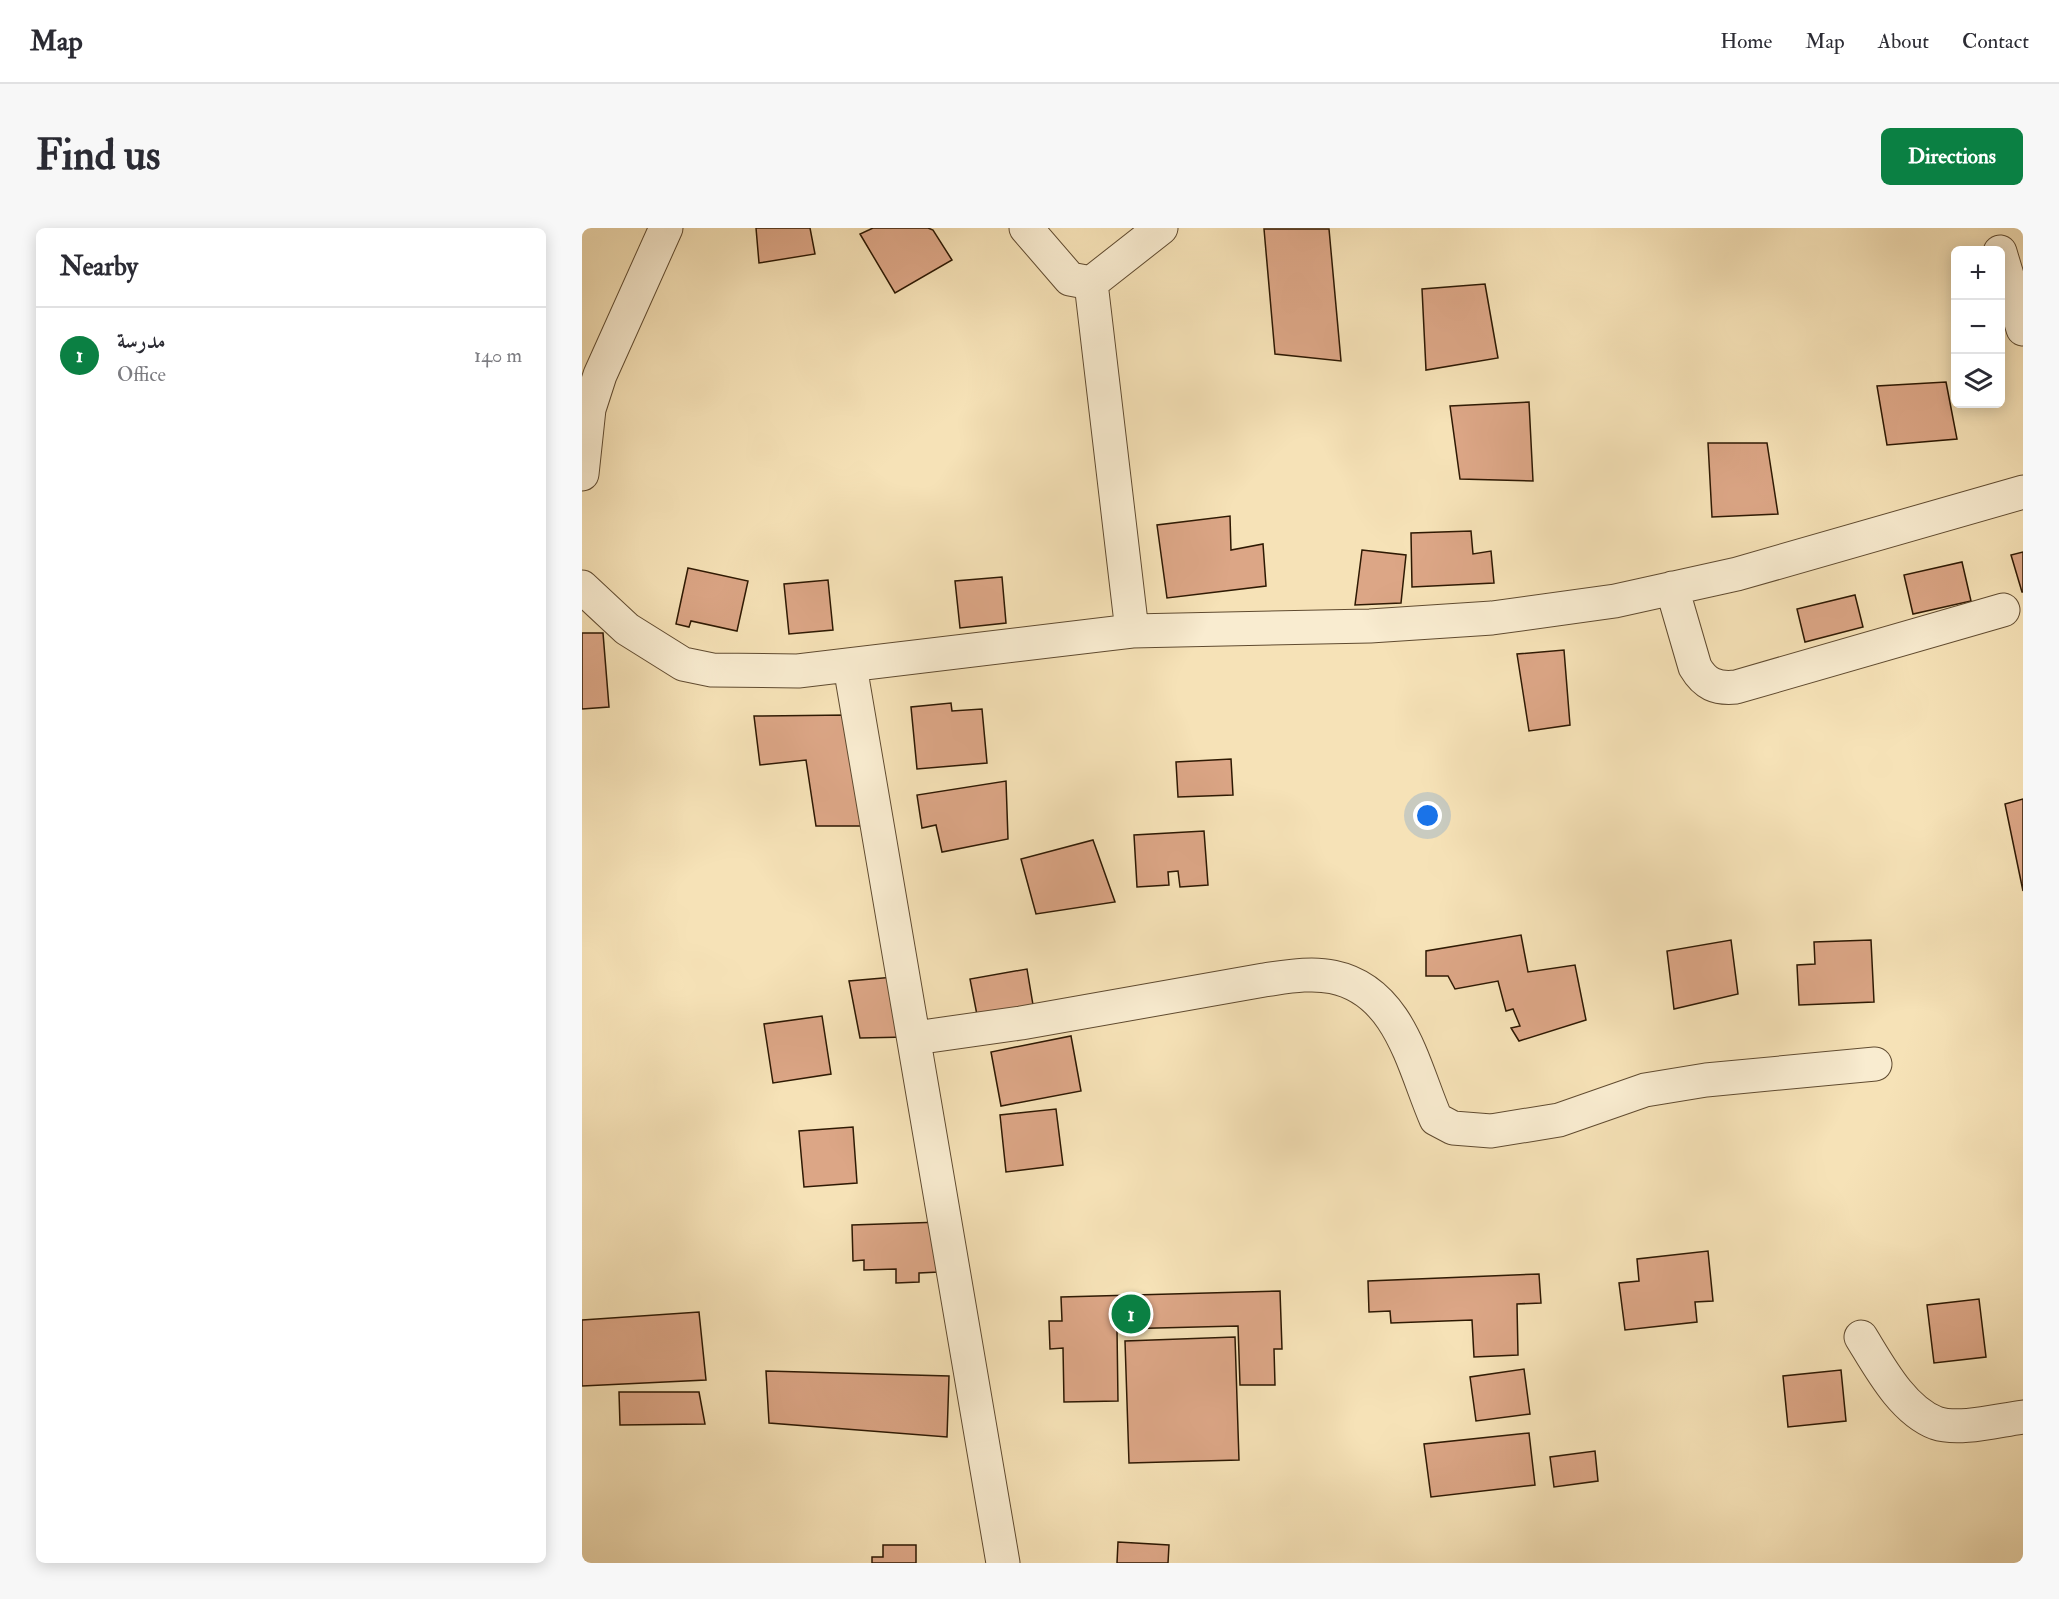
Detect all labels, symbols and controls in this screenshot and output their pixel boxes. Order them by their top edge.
text: Map [30,24,83,59]
text: Home [1720,28,1772,55]
text: Map [1805,28,1845,55]
text: About [1878,28,1929,55]
text: Contact [1962,28,2029,55]
button: Directions [1881,128,2023,185]
text: Find us [36,130,160,182]
map controls [1951,246,2005,408]
button: + [1951,246,2005,300]
text: Nearby [60,251,138,283]
button: − [1951,300,2005,354]
text: مدرسة [117,327,166,355]
text: 1 [76,343,83,368]
text: 140 m [474,343,522,368]
button: layers [1951,354,2005,408]
text: Office [117,362,166,387]
your location [1413,801,1442,830]
pin: 1 [1112,1292,1150,1336]

